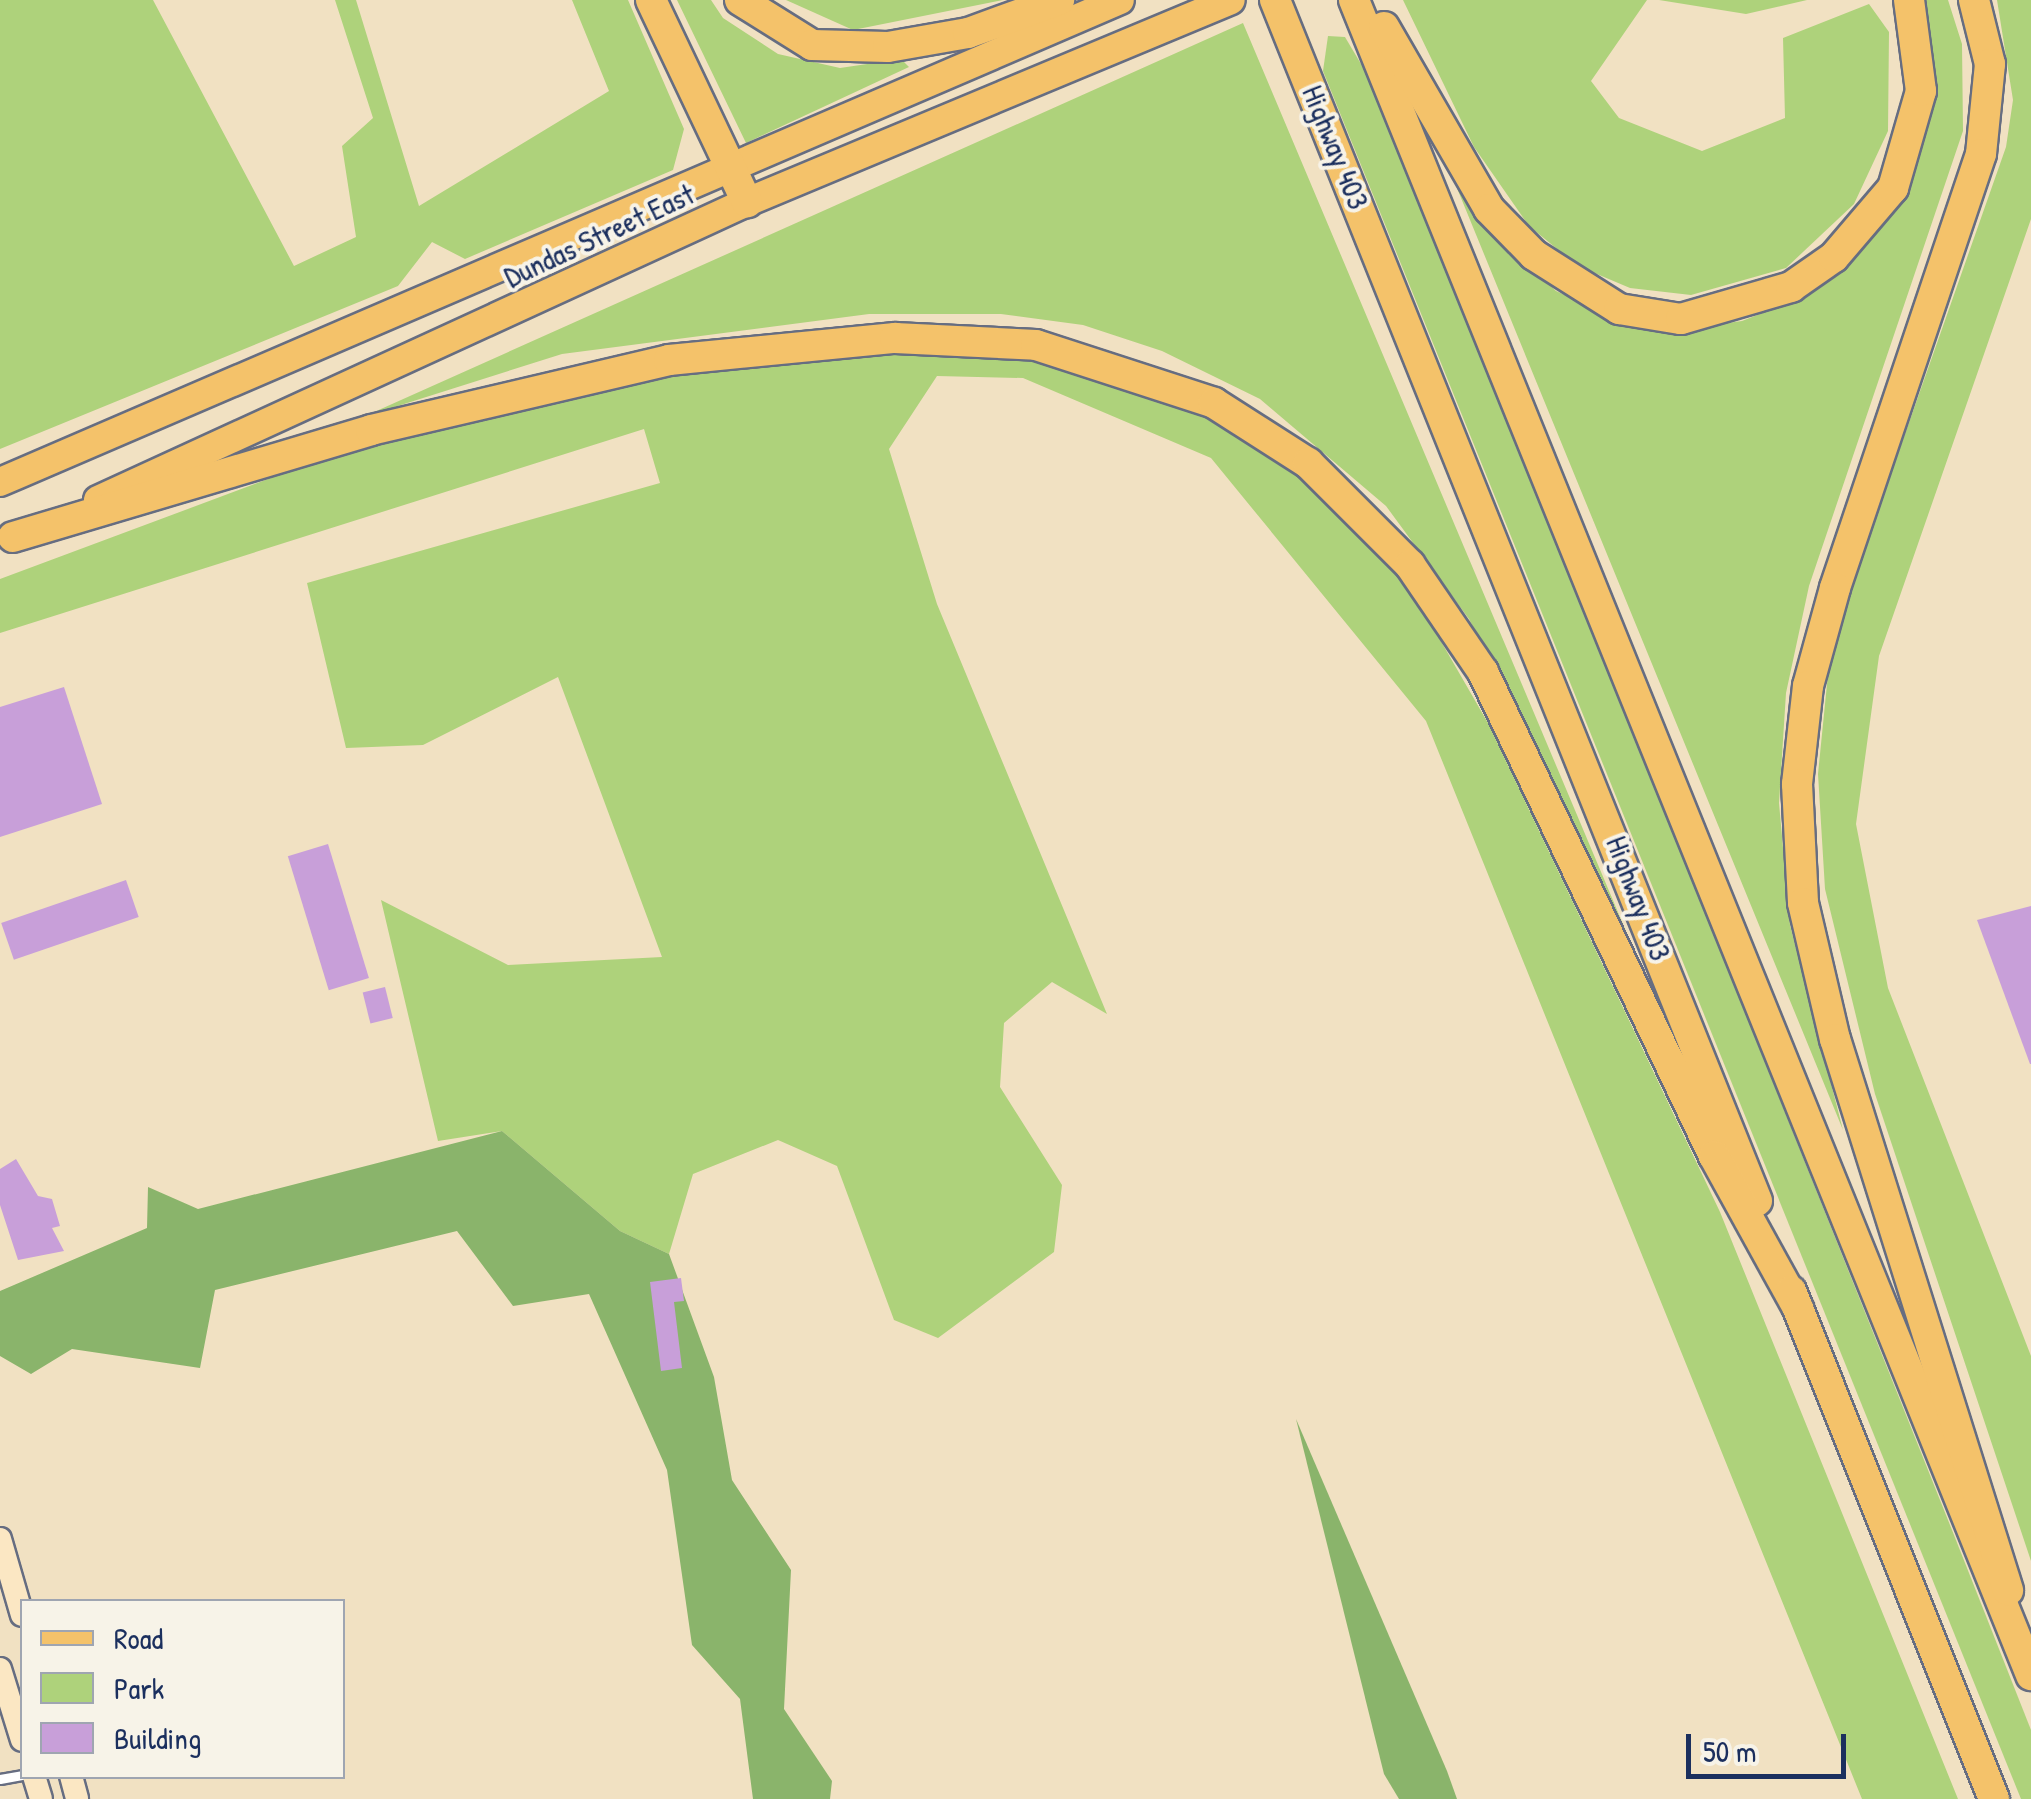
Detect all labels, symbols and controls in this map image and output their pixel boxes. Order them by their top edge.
street label: Highway 403 [1295,80,1377,214]
street label: Dundas Street East [498,175,700,295]
street label: Highway 403 [1599,831,1679,965]
legend [20,1599,345,1779]
text: Road [114,1618,163,1658]
text: Park [114,1668,164,1708]
scale bar [1691,1714,1851,1776]
text: Building [114,1718,201,1758]
text: 50 m [1703,1731,1756,1771]

